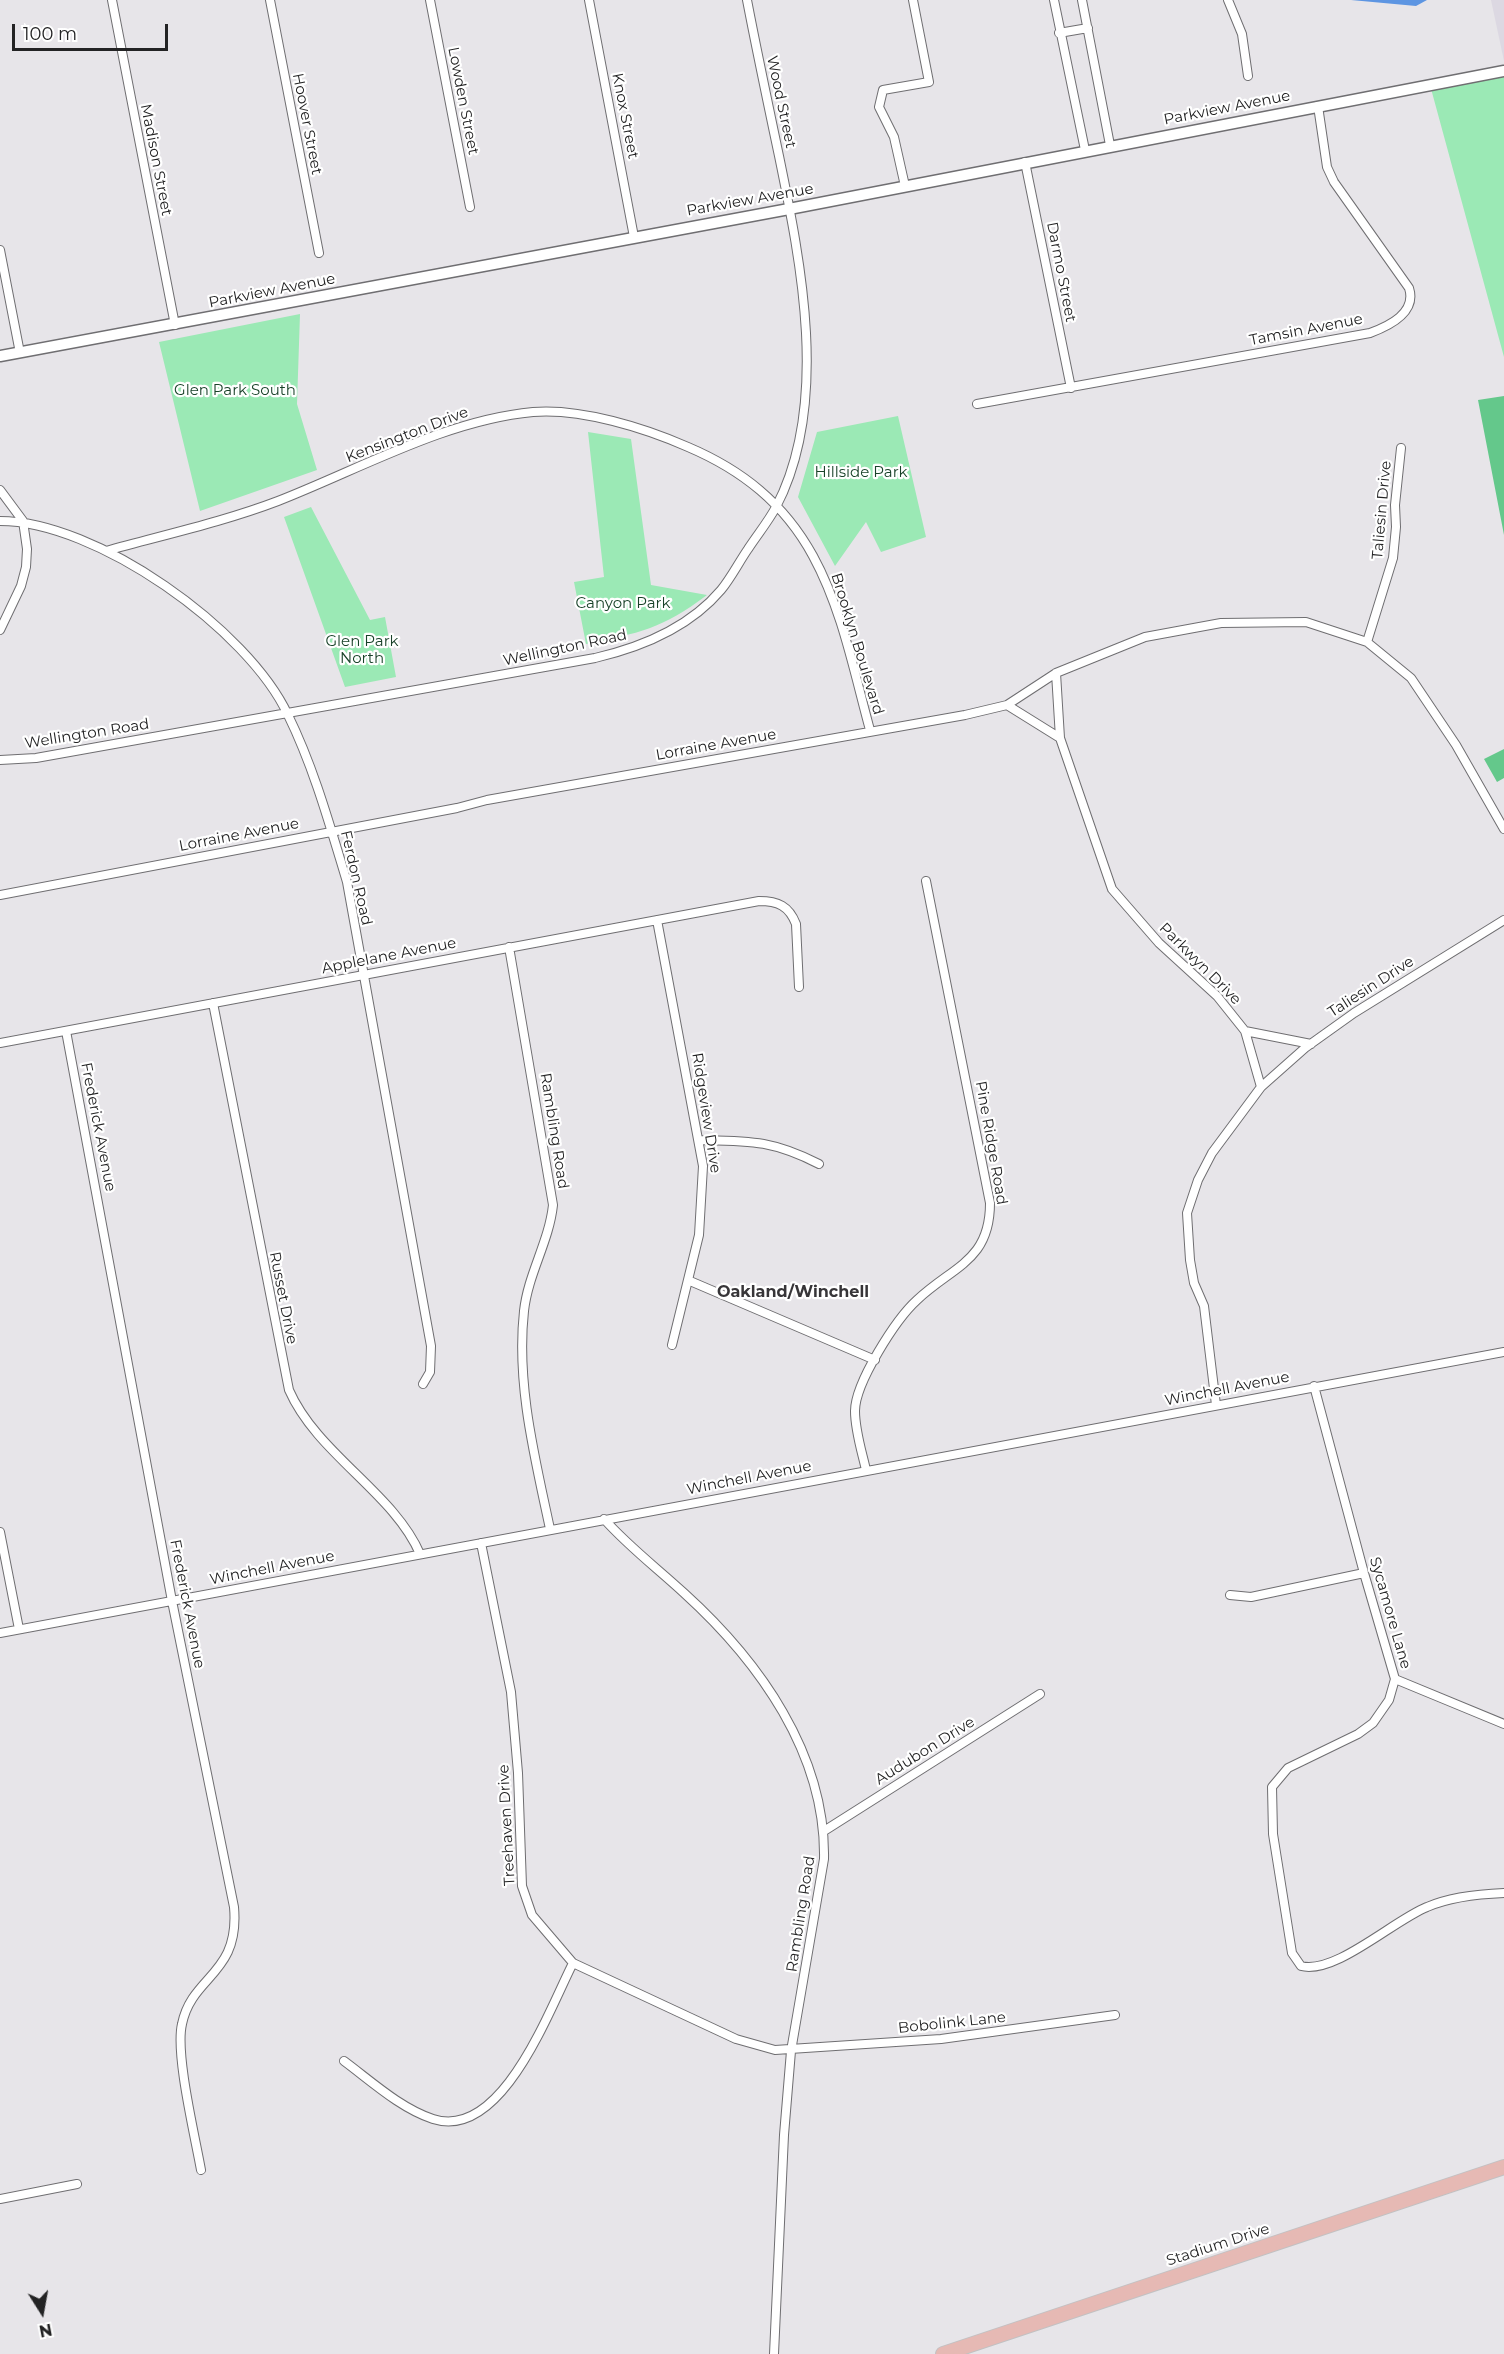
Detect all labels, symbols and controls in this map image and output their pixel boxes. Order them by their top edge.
scale bar [15,12,171,50]
text: 100 m [23,23,77,45]
street label: Lowden Street [444,46,482,156]
street label: Wood Street [762,54,800,150]
street label: Hoover Street [288,72,326,176]
street label: Knox Street [608,72,642,160]
street label: Parkview Avenue [1162,87,1292,129]
street label: Madison Street [136,103,176,217]
street label: Parkview Avenue [685,180,815,220]
street label: Darmo Street [1042,220,1080,324]
street label: Parkview Avenue [207,270,337,312]
street label: Tamsin Avenue [1248,310,1364,350]
park label: Glen Park South [174,382,296,400]
street label: Kensington Drive [343,403,471,467]
street label: Taliesin Drive [1369,460,1395,560]
park label: Hillside Park [814,464,908,482]
street label: Brooklyn Boulevard [827,571,887,717]
park label: Canyon Park [576,595,670,613]
street label: Wellington Road [502,626,628,670]
park label: Glen Park North [325,633,399,668]
street label: Wellington Road [23,715,151,753]
street label: Lorraine Avenue [654,726,778,764]
street label: Lorraine Avenue [177,815,301,855]
street label: Ferdon Road [336,829,376,927]
street label: Parkwyn Drive [1155,919,1245,1009]
street label: Applelane Avenue [320,934,458,978]
street label: Taliesin Drive [1325,953,1417,1021]
street label: Ridgeview Drive [688,1051,724,1175]
street label: Frederick Avenue [77,1061,119,1193]
street label: Rambling Road [536,1072,572,1190]
street label: Pine Ridge Road [971,1080,1011,1206]
street label: Russet Drive [265,1250,301,1346]
district label: Oakland/Winchell [717,1282,869,1302]
street label: Winchell Avenue [1163,1368,1291,1410]
street label: Winchell Avenue [685,1457,813,1499]
street label: Frederick Avenue [166,1538,208,1670]
street label: Winchell Avenue [208,1547,336,1589]
street label: Sycamore Lane [1365,1555,1415,1671]
street label: Audubon Drive [872,1713,978,1789]
street label: Treehaven Drive [495,1764,519,1886]
street label: Rambling Road [783,1855,819,1973]
street label: Bobolink Lane [897,2008,1007,2038]
street label: Stadium Drive [1164,2220,1272,2270]
north arrow [12,2282,72,2342]
text: N [37,2320,54,2341]

